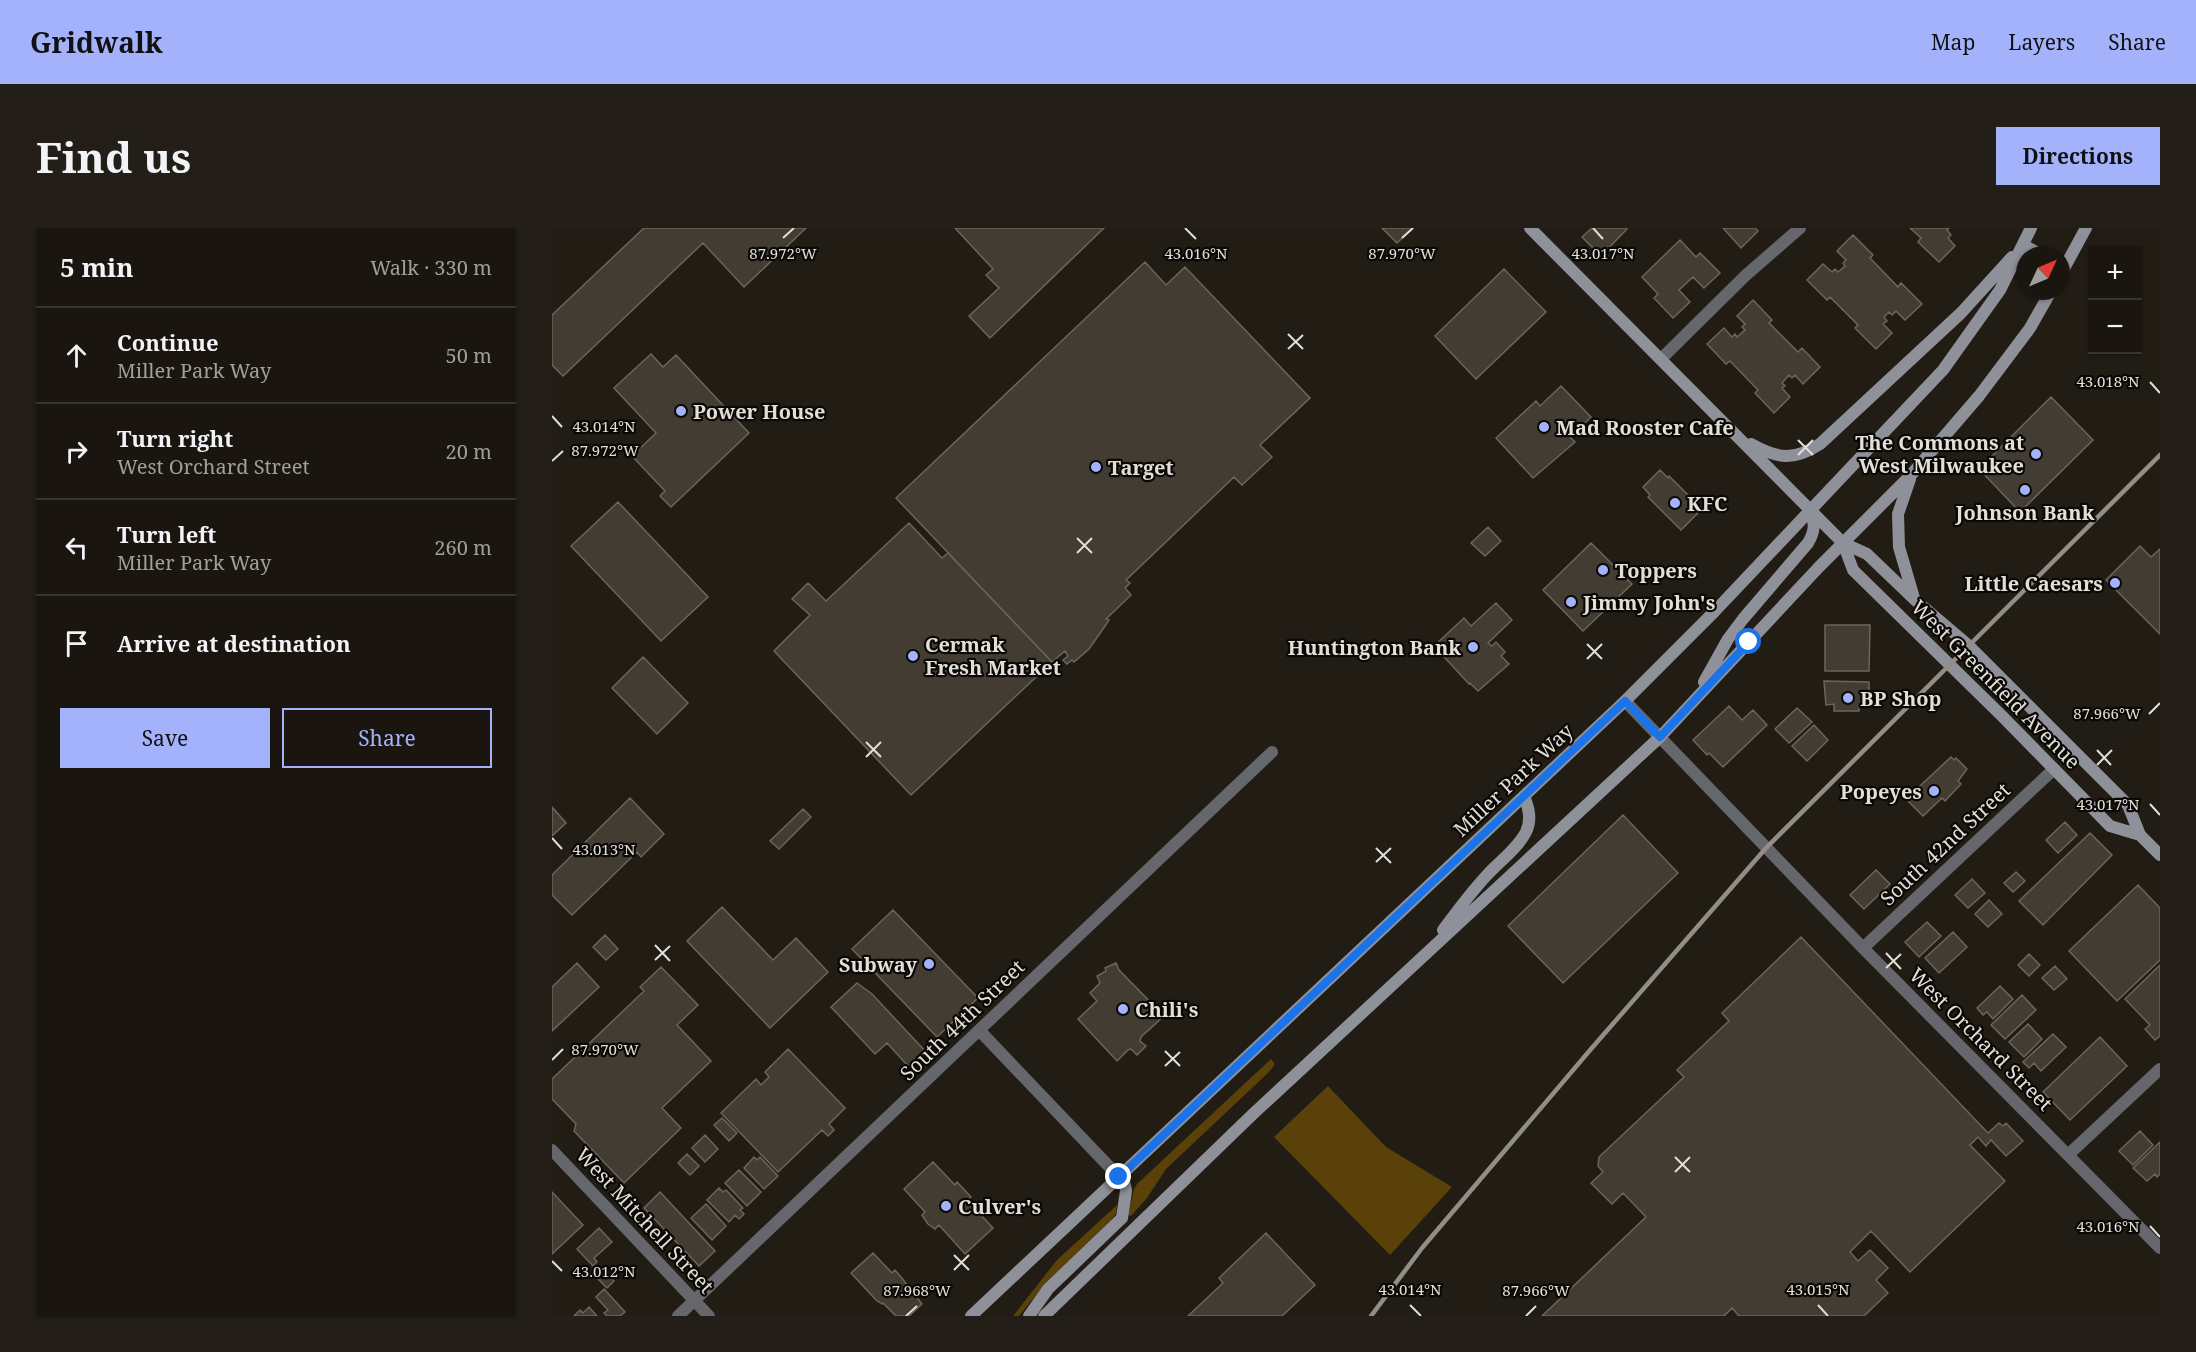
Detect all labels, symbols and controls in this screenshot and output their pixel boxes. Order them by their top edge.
text: Gridwalk [30,23,163,61]
text: Map [1931,28,1975,56]
text: Layers [2008,28,2075,56]
text: Share [2108,28,2166,56]
button: Directions [1996,127,2160,185]
text: Find us [36,128,191,185]
text: 87.972°W [749,243,817,263]
text: 43.016°N [1164,243,1228,263]
text: 87.970°W [1368,243,1436,263]
text: 43.017°N [1571,243,1635,263]
north arrow [2016,246,2070,300]
map controls [2088,246,2142,354]
button: + [2088,246,2142,300]
text: 5 min [60,249,134,285]
text: Walk · 330 m [370,254,492,281]
button: − [2088,300,2142,354]
text: Continue [117,327,219,357]
icon: ahead [60,339,93,372]
text: 50 m [446,342,492,369]
text: Miller Park Way [117,357,271,384]
text: 43.018°N [2076,371,2140,391]
place label: Power House [693,398,825,425]
marker: Power House [674,404,688,418]
place label: Mad Rooster Cafe [1556,414,1734,441]
text: 43.014°N [572,416,636,436]
marker: Mad Rooster Cafe [1537,420,1551,434]
text: Turn right [117,423,233,453]
place label: The Commons at West Milwaukee [1855,429,2024,479]
icon: right [60,435,93,468]
text: 20 m [446,438,492,465]
text: 87.972°W [571,440,639,460]
marker: The Commons at West Milwaukee [2029,447,2043,461]
text: West Orchard Street [117,453,309,480]
place label: Target [1108,454,1174,481]
marker: Target [1089,460,1103,474]
marker: Johnson Bank [2018,483,2032,497]
place label: KFC [1687,490,1727,517]
marker: KFC [1668,496,1682,510]
place label: Johnson Bank [1955,499,2095,526]
text: Turn left [117,519,216,549]
icon: left [60,531,93,564]
text: 260 m [434,534,492,561]
text: Miller Park Way [117,549,271,576]
place label: Toppers [1615,557,1697,584]
marker: Toppers [1596,563,1610,577]
place label: Little Caesars [1964,570,2103,597]
marker: Little Caesars [2108,576,2122,590]
place label: Jimmy John's [1582,589,1715,616]
street label: West Greenfield Avenue [1906,594,2086,774]
marker: Jimmy John's [1564,595,1578,609]
icon: arrive [60,627,93,660]
text: Arrive at destination [117,628,351,658]
route start [1735,628,1761,654]
place label: Cermak Fresh Market [925,631,1061,681]
place label: Huntington Bank [1288,634,1461,661]
marker: Huntington Bank [1466,640,1480,654]
marker: Cermak Fresh Market [906,649,920,663]
place label: BP Shop [1860,685,1942,712]
marker: BP Shop [1841,691,1855,705]
text: 87.966°W [2073,703,2141,723]
button: Save [60,708,270,768]
button: Share [282,708,492,768]
street label: Miller Park Way [1447,717,1579,842]
street label: South 42nd Street [1874,777,2016,911]
place label: Popeyes [1840,778,1922,805]
marker: Popeyes [1927,784,1941,798]
text: 43.017°N [2076,794,2140,814]
text: 43.013°N [572,839,636,859]
place label: Subway [839,951,917,978]
street label: South 44th Street [894,954,1030,1086]
marker: Subway [922,957,936,971]
street label: West Orchard Street [1903,961,2059,1117]
place label: Chili's [1135,996,1198,1023]
marker: Chili's [1116,1002,1130,1016]
text: 87.970°W [571,1039,639,1059]
street label: West Mitchell Street [570,1141,720,1299]
route end [1105,1163,1131,1189]
place label: Culver's [958,1193,1041,1220]
marker: Culver's [939,1199,953,1213]
text: 43.016°N [2076,1216,2140,1236]
text: 43.012°N [572,1261,636,1281]
text: 43.014°N [1378,1279,1442,1299]
text: 43.015°N [1786,1279,1850,1299]
text: 87.968°W [883,1280,951,1300]
text: 87.966°W [1502,1280,1570,1300]

